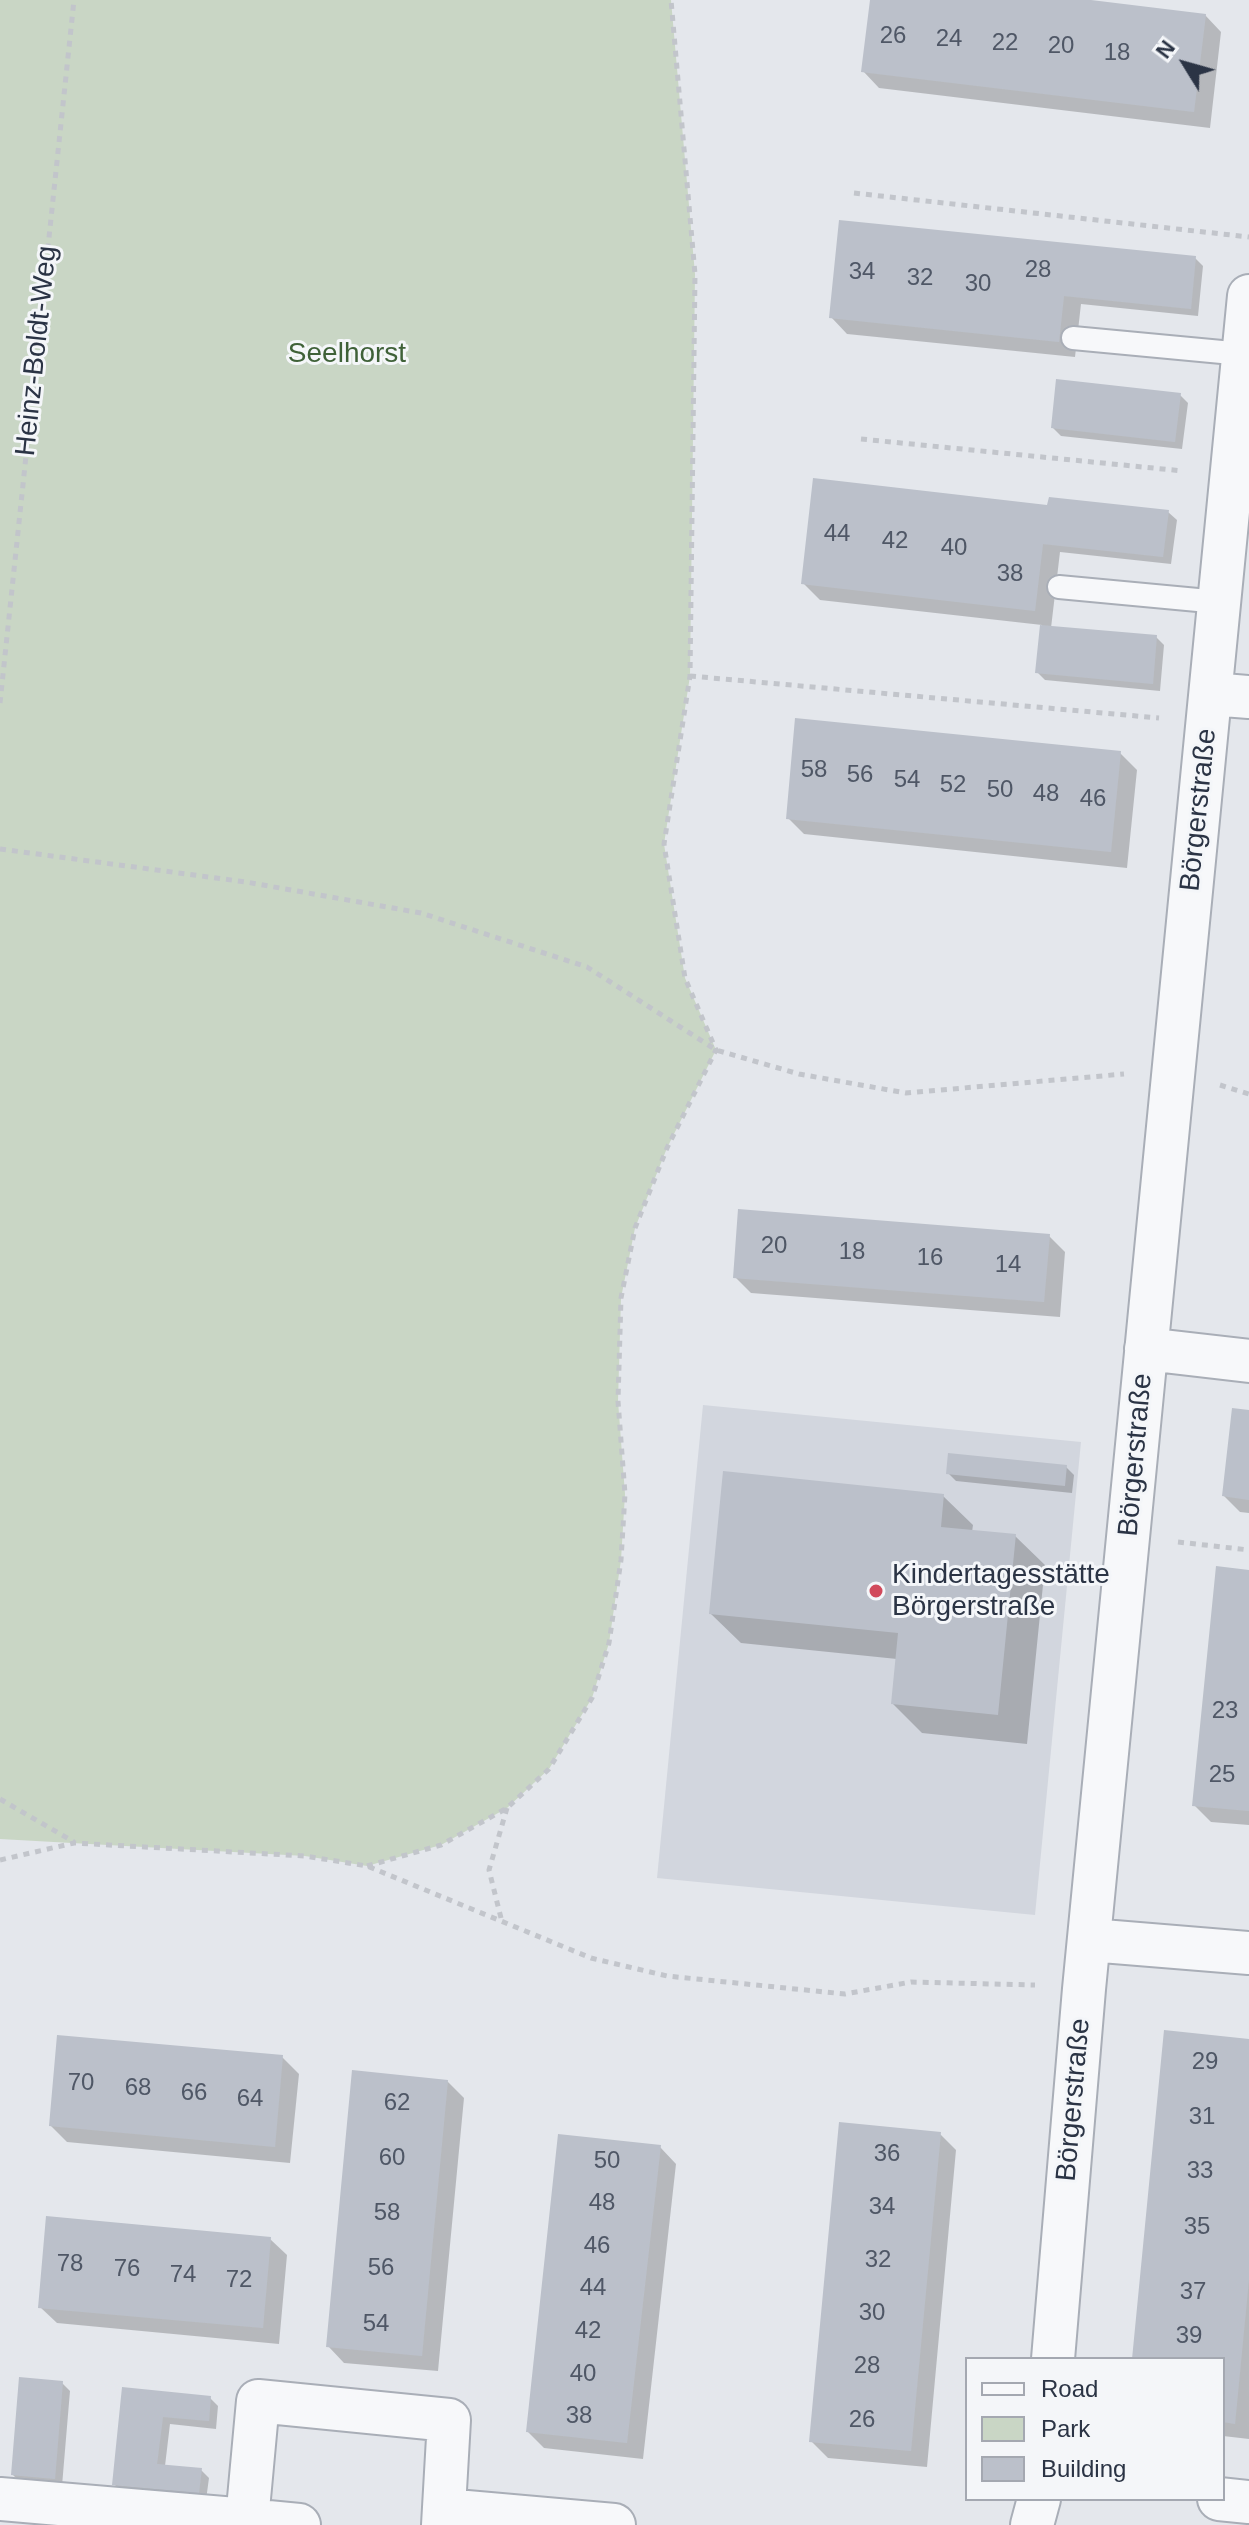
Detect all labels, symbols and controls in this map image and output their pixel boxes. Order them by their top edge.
house number: 26 [880,22,906,50]
north arrow [1145,24,1225,104]
house number: 24 [936,25,962,53]
house number: 22 [992,29,1018,57]
house number: 20 [1048,32,1074,60]
text: N [1151,35,1180,63]
house number: 18 [1104,39,1130,67]
street label: Heinz-Boldt-Weg [9,244,65,458]
house number: 28 [1025,256,1051,284]
house number: 34 [849,258,875,286]
house number: 32 [907,264,933,292]
house number: 30 [965,270,991,298]
park label: Seelhorst [288,337,406,371]
house number: 44 [824,520,850,548]
house number: 42 [882,527,908,555]
house number: 40 [941,534,967,562]
house number: 38 [997,560,1023,588]
street label: Börgerstraße [1174,727,1224,893]
house number: 58 [801,756,827,784]
house number: 56 [847,761,873,789]
house number: 54 [894,766,920,794]
house number: 52 [940,771,966,799]
house number: 50 [987,776,1013,804]
house number: 48 [1033,780,1059,808]
house number: 46 [1080,785,1106,813]
house number: 20 [761,1232,787,1260]
house number: 18 [839,1238,865,1266]
house number: 16 [917,1244,943,1272]
house number: 14 [995,1251,1021,1279]
street label: Börgerstraße [1112,1372,1160,1538]
place label: Kindertagesstätte Börgerstraße [892,1558,1110,1624]
marker: Kindertagesstätte Börgerstraße [867,1582,885,1600]
house number: 23 [1212,1697,1238,1725]
house number: 25 [1209,1761,1235,1789]
street label: Börgerstraße [1050,2017,1098,2183]
house number: 29 [1192,2048,1218,2076]
house number: 70 [68,2069,94,2097]
house number: 68 [125,2074,151,2102]
house number: 66 [181,2079,207,2107]
house number: 64 [237,2085,263,2113]
house number: 62 [384,2089,410,2117]
house number: 31 [1189,2103,1215,2131]
house number: 36 [874,2140,900,2168]
house number: 60 [379,2144,405,2172]
house number: 50 [594,2147,620,2175]
house number: 33 [1187,2157,1213,2185]
house number: 48 [589,2189,615,2217]
house number: 34 [869,2193,895,2221]
house number: 58 [374,2199,400,2227]
house number: 35 [1184,2213,1210,2241]
house number: 46 [584,2232,610,2260]
house number: 32 [865,2246,891,2274]
house number: 78 [57,2250,83,2278]
house number: 56 [368,2254,394,2282]
house number: 76 [114,2255,140,2283]
house number: 74 [170,2261,196,2289]
house number: 72 [226,2266,252,2294]
house number: 44 [580,2274,606,2302]
house number: 37 [1180,2278,1206,2306]
house number: 30 [859,2299,885,2327]
house number: 54 [363,2310,389,2338]
house number: 42 [575,2317,601,2345]
house number: 39 [1176,2322,1202,2350]
house number: 28 [854,2352,880,2380]
legend [965,2357,1225,2501]
house number: 40 [570,2360,596,2388]
text: Road [1041,2375,1098,2402]
house number: 38 [566,2402,592,2430]
house number: 26 [849,2406,875,2434]
text: Park [1041,2415,1090,2442]
text: Building [1041,2455,1126,2482]

